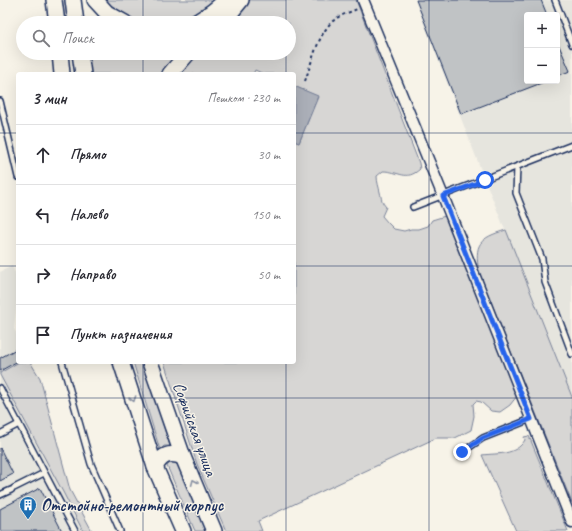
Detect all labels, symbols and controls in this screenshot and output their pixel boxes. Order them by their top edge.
map controls [524,12,560,84]
button: + [524,12,560,48]
search box [16,16,296,60]
icon: search [30,27,52,49]
text: Поиск [62,29,94,48]
button: − [524,48,560,84]
text: 3 мин [32,88,67,109]
text: Пешком · 230 m [207,90,280,106]
icon: ahead [32,144,54,166]
text: Прямо [70,145,106,164]
text: 30 m [258,147,280,163]
route start [476,171,494,189]
icon: left [32,204,54,226]
text: Налево [70,205,108,224]
text: 150 m [252,207,280,223]
icon: right [32,264,54,286]
text: Направо [70,265,116,284]
text: 50 m [258,267,280,283]
icon: arrive [32,324,54,346]
text: Пункт назначения [70,325,172,344]
street label: Софийская улица [168,379,222,480]
one-way arrow [128,395,137,402]
route end [453,443,471,461]
one-way arrow [190,479,198,486]
building icon: Отстойно-ремонтный корпус [18,495,38,520]
place label: Отстойно-ремонтный корпус [41,495,224,516]

